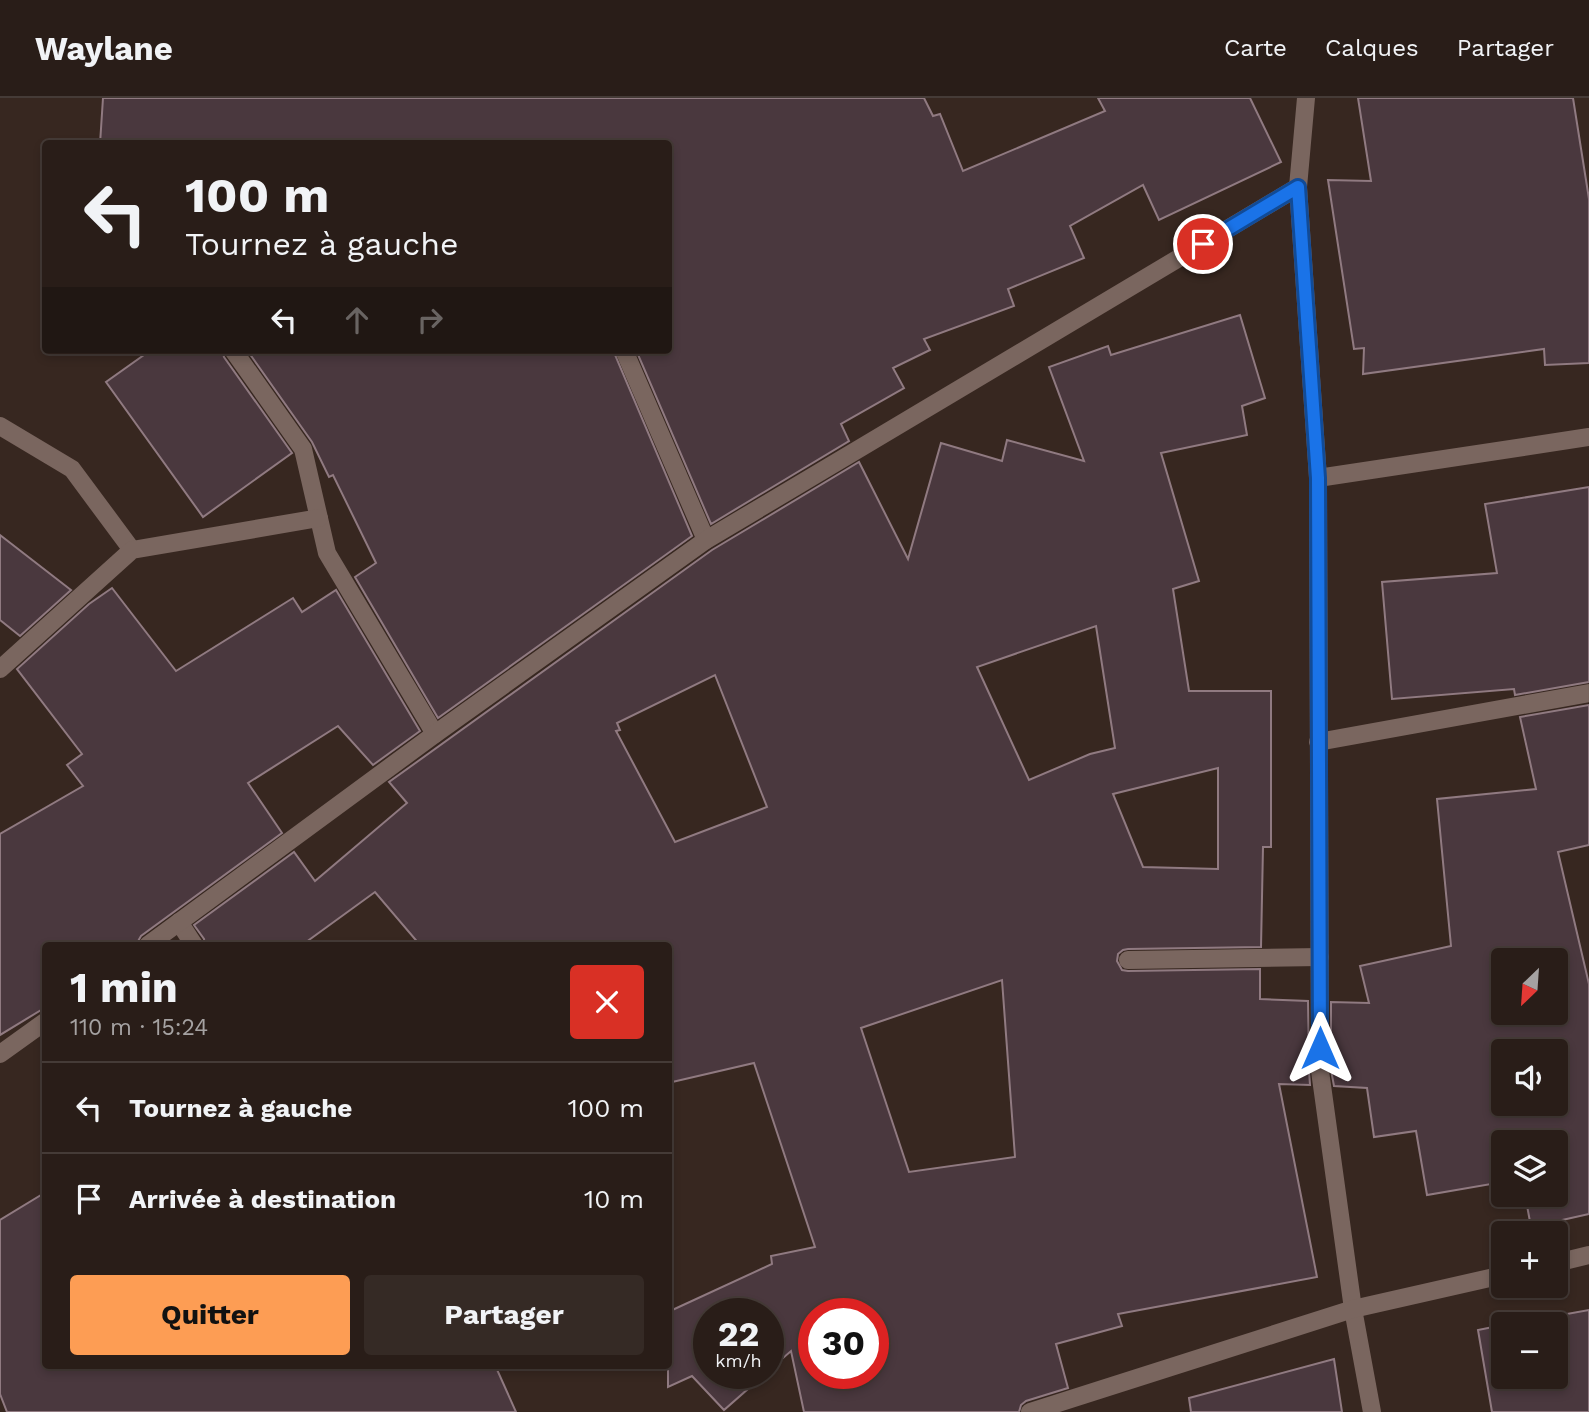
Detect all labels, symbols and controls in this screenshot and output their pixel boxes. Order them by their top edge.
text: Waylane [35,29,173,68]
text: Carte [1224,34,1287,62]
text: Calques [1325,34,1419,62]
text: Partager [1457,34,1554,62]
text: 100 m [185,166,329,224]
icon: left [70,168,161,259]
pin [1173,214,1233,274]
text: Tournez à gauche [185,225,458,263]
icon: arrive [1184,225,1222,263]
icon: left [265,301,303,339]
icon: ahead [338,301,376,339]
icon: right [411,301,449,339]
north arrow [1491,948,1568,1026]
map controls [1491,948,1568,1389]
text: 1 min [70,963,178,1012]
button: close [570,965,644,1039]
position arrow [1283,1011,1357,1085]
text: 110 m · 15:24 [70,1014,208,1041]
button: sound [1491,1039,1568,1116]
icon: left [70,1089,108,1127]
text: Tournez à gauche [129,1093,352,1123]
text: 100 m [568,1093,644,1123]
button: layers [1491,1130,1568,1207]
icon: arrive [70,1180,108,1218]
text: Arrivée à destination [129,1184,396,1214]
text: 10 m [584,1184,644,1214]
button: + [1491,1221,1568,1298]
button: Quitter [70,1275,350,1355]
button: Partager [364,1275,644,1355]
speed limit sign: 30 [798,1298,889,1389]
button: − [1491,1312,1568,1389]
text: 22 [718,1313,759,1355]
text: km/h [715,1350,762,1371]

